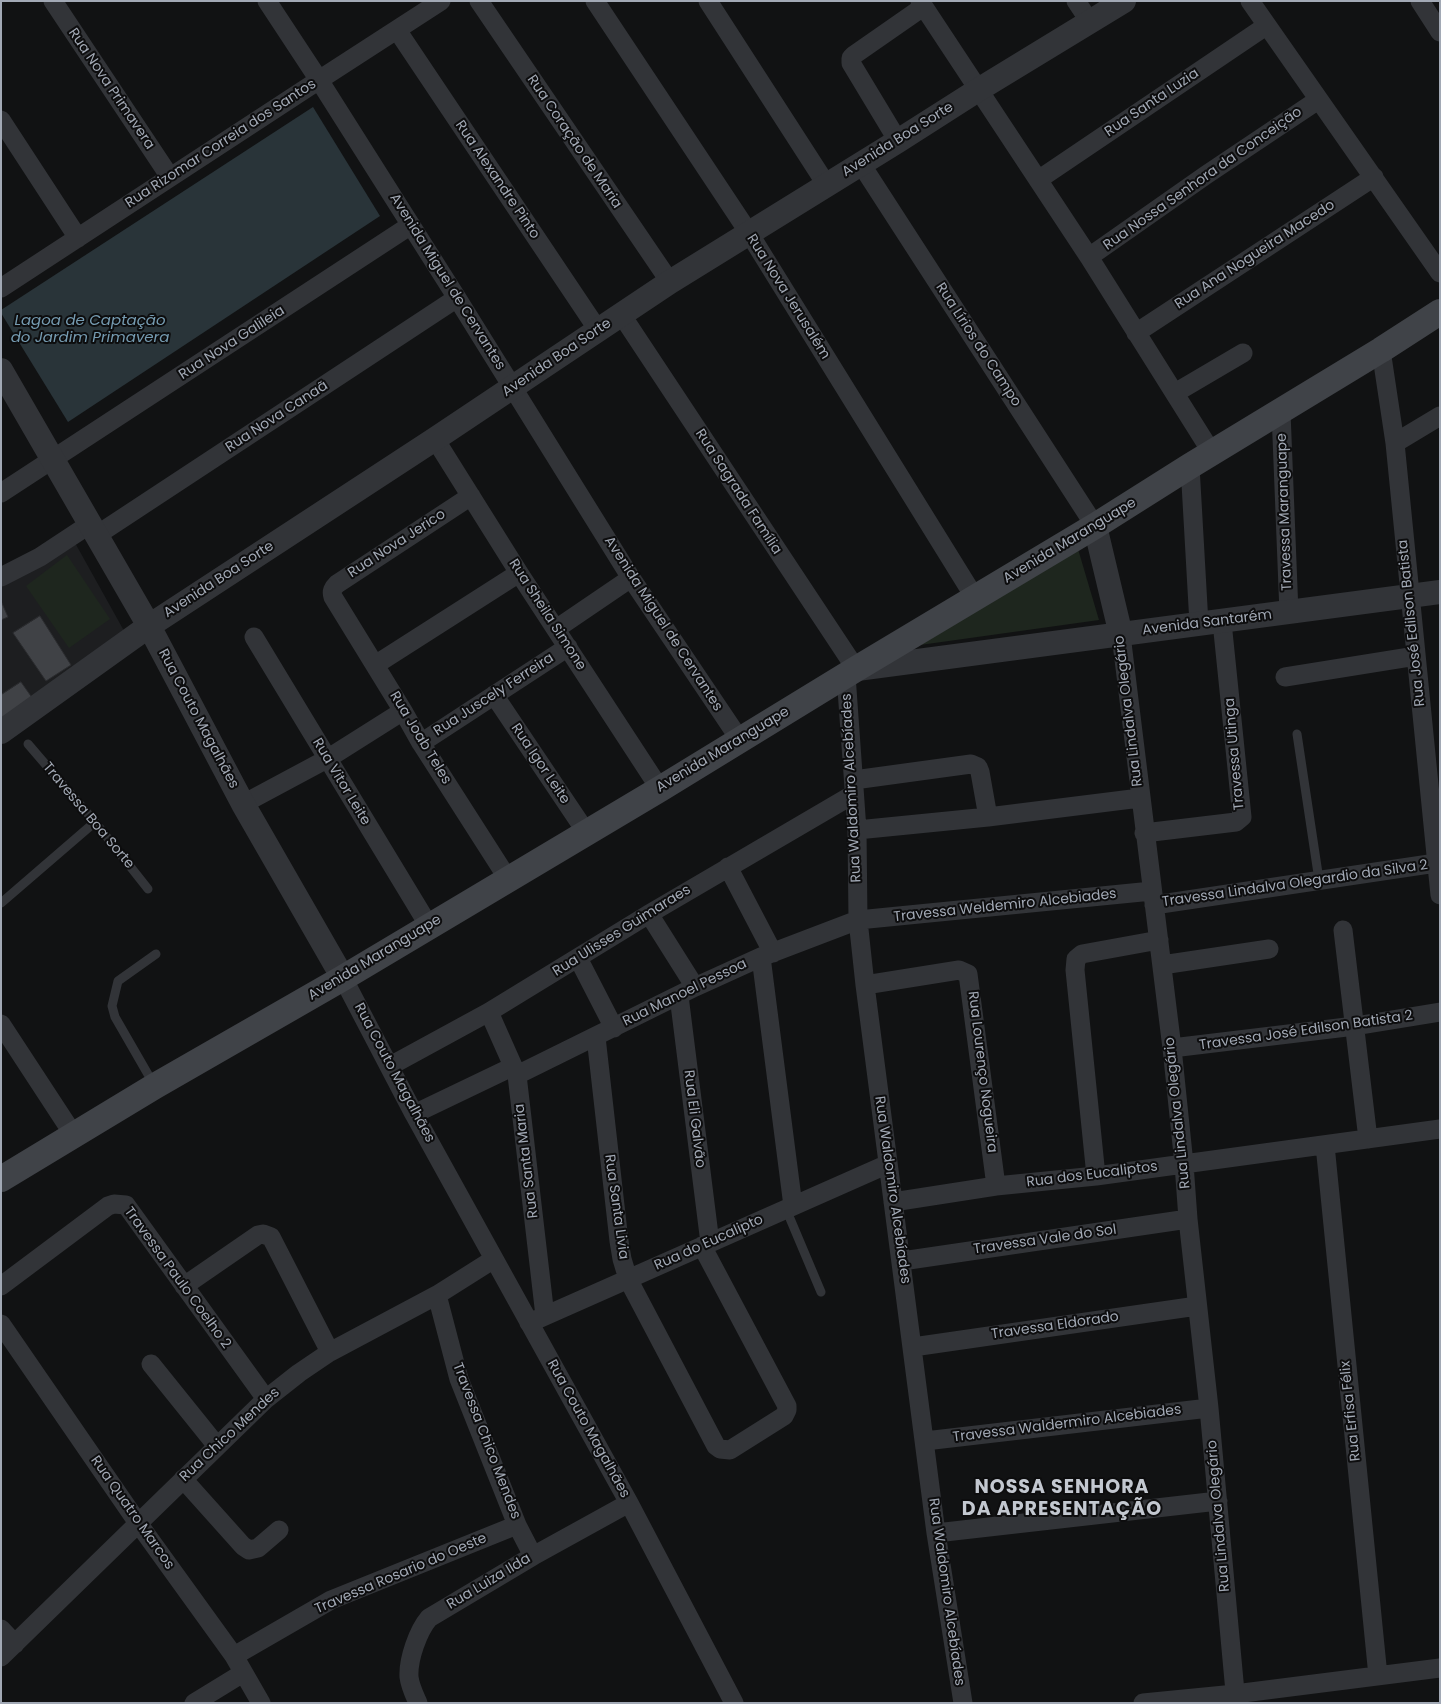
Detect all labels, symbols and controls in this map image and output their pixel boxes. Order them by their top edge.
street label: Rua Nova Primavera [64,25,158,153]
street label: Rua Santa Luzia [1102,65,1202,141]
street label: Rua Coração de Maria [523,72,625,212]
street label: Rua Rizomar Correia dos Santos [123,76,319,212]
street label: Avenida Boa Sorte [839,99,957,181]
street label: Rua Nossa Senhora da Conceição [1101,104,1305,254]
street label: Rua Alexandre Pinto [451,118,543,242]
street label: Avenida Miguel de Cervantes [386,191,508,373]
street label: Rua Ana Nogueira Macedo [1172,197,1338,313]
street label: Rua Nova Jerusalém [743,231,833,363]
street label: Rua Lírios do Campo [932,280,1024,410]
street label: Rua Nova Galileia [176,303,288,383]
water label: Lagoa de Captação do Jardim Primavera [11,312,169,347]
street label: Avenida Boa Sorte [499,315,615,401]
street label: Rua Nova Canaã [223,378,331,456]
street label: Rua Sagrada Família [691,426,785,558]
street label: Travessa Maranguape [1274,433,1296,591]
street label: Avenida Maranguape [1000,495,1140,587]
street label: Rua Nova Jerico [345,506,449,582]
street label: Avenida Miguel de Cervantes [600,534,726,714]
street label: Avenida Boa Sorte [161,538,277,622]
street label: Rua José Edilson Batista [1395,539,1429,707]
street label: Rua Sheila Simone [505,556,589,674]
street label: Avenida Santarém [1141,607,1273,639]
street label: Rua Lindalva Olegário [1111,634,1147,788]
street label: Rua Couto Magalhães [154,646,242,792]
street label: Rua Juscely Ferreira [431,650,557,740]
street label: Rua Joab Teles [386,688,454,788]
street label: Rua Waldomiro Alcebíades [839,693,865,883]
street label: Travessa Utinga [1222,697,1248,811]
street label: Avenida Maranguape [653,704,793,796]
street label: Rua Igor Leite [507,721,573,807]
street label: Rua Vitor Leite [308,735,374,829]
street label: Travessa Boa Sorte [39,759,137,873]
street label: Travessa Lindalva Olegardio da Silva 2 [1161,857,1429,911]
street label: Rua Ulisses Guimaraes [550,882,694,980]
street label: Travessa Weldemiro Alcebiades [893,886,1117,926]
street label: Avenida Maranguape [305,912,445,1004]
street label: Rua Manoel Pessoa [620,956,750,1030]
street label: Rua Lourenço Nogueira [964,990,1000,1154]
street label: Rua Couto Magalhães [350,1000,438,1146]
street label: Travessa José Edilson Batista 2 [1198,1008,1414,1054]
street label: Rua Lindalva Olegário [1162,1036,1194,1190]
street label: Rua Eli Galvão [680,1069,708,1169]
street label: Rua Waldomiro Alcebíades [871,1095,913,1285]
street label: Rua Santa Maria [512,1103,542,1219]
street label: Rua Santa Livia [600,1153,632,1261]
street label: Rua dos Eucaliptos [1025,1159,1159,1191]
street label: Travessa Paulo Coelho 2 [120,1204,234,1352]
street label: Rua do Eucalipto [652,1211,766,1275]
street label: Travessa Vale do Sol [972,1222,1118,1258]
street label: Travessa Eldorado [990,1309,1120,1343]
street label: Rua Couto Magalhães [543,1357,633,1501]
street label: Travessa Chico Mendes [448,1360,524,1522]
street label: Rua Erfisa Félix [1337,1360,1365,1462]
street label: Rua Chico Mendes [177,1384,283,1486]
street label: Travessa Waldermiro Alcebiades [952,1402,1182,1446]
street label: Rua Lindalva Olegário [1204,1439,1234,1593]
street label: Rua Quatro Marcos [87,1453,177,1573]
district label: NOSSA SENHORA DA APRESENTAÇÃO [960,1477,1164,1521]
street label: Rua Waldomiro Alcebíades [925,1497,967,1687]
street label: Travessa Rosario do Oeste [313,1530,489,1618]
street label: Rua Luiza Ilda [444,1550,534,1614]

